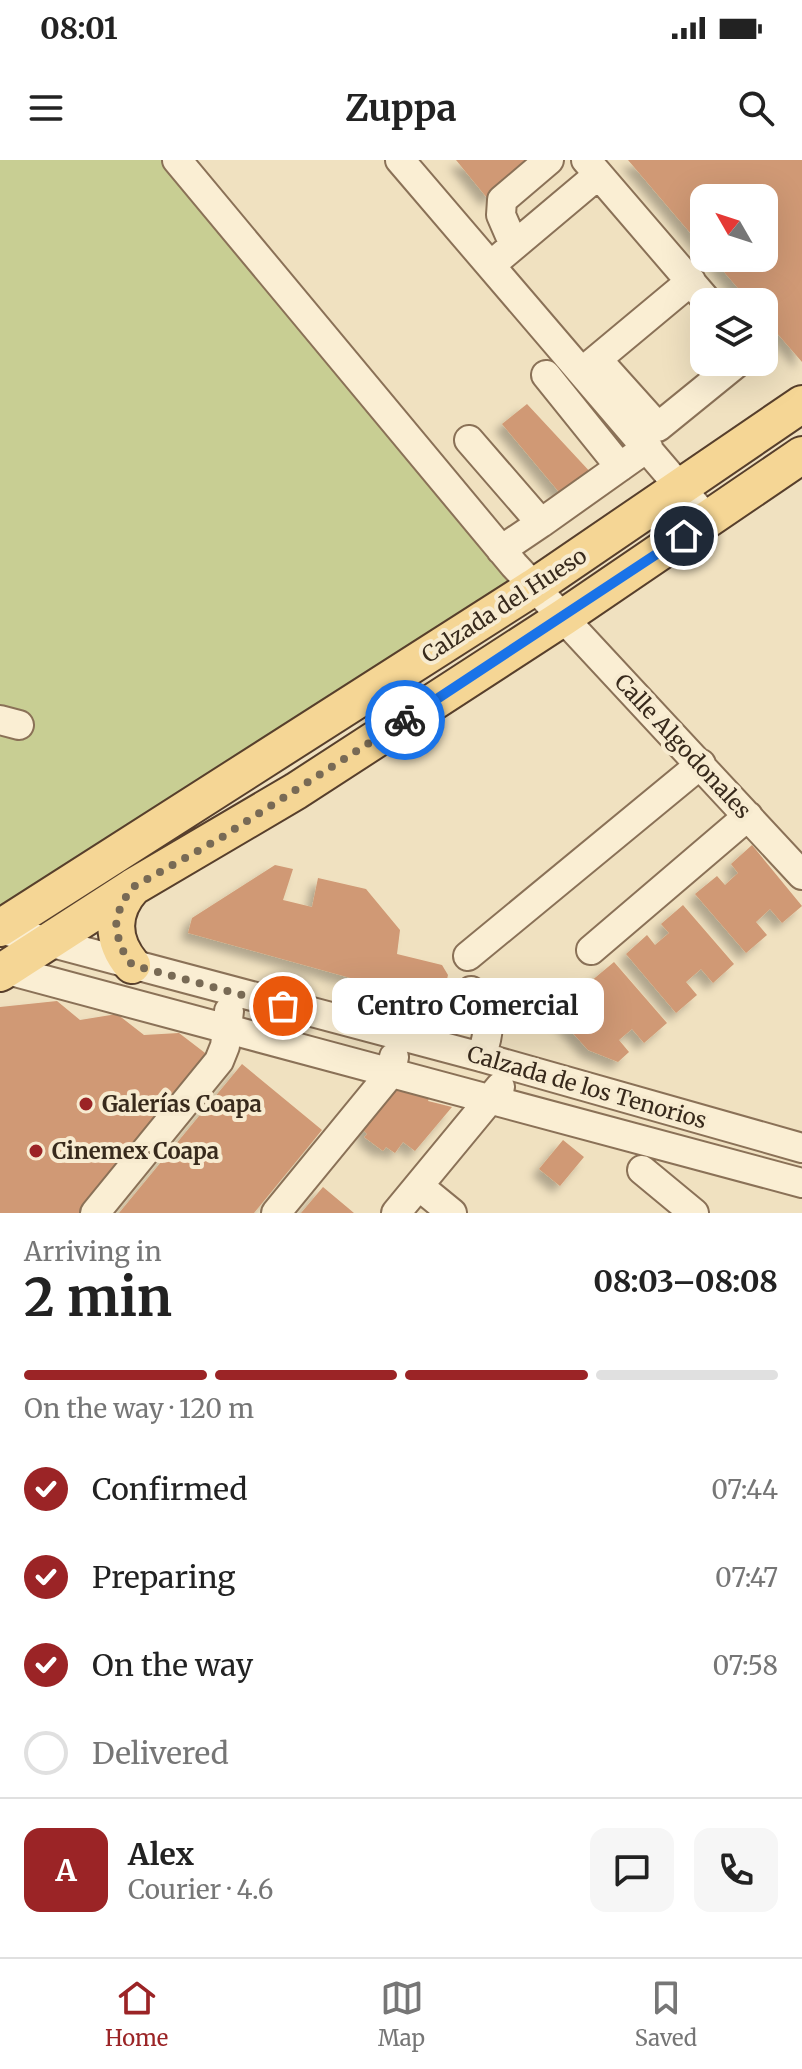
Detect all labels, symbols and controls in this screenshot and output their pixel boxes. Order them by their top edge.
text: 08:01 [40,9,118,47]
icon: menu [24,86,68,130]
text: Zuppa [345,86,457,131]
icon: search [734,86,778,130]
north arrow [690,184,778,272]
map controls [690,184,778,376]
button: layers [690,288,778,376]
pin [650,502,718,570]
icon: home [662,514,706,558]
street label: Calzada del Hueso [416,541,592,669]
street label: Calle Algodonales [609,668,757,824]
courier [365,680,445,760]
icon: bike [383,698,427,742]
pin [249,972,317,1040]
callout: Centro Comercial [331,978,603,1034]
icon: bag [261,984,305,1028]
text: Centro Comercial [357,989,579,1022]
street label: Calzada de los Tenorios [464,1039,710,1135]
place label: Galerías Coapa [102,1090,262,1118]
marker: Galerías Coapa [77,1095,95,1113]
place label: Cinemex Coapa [52,1137,219,1165]
marker: Cinemex Coapa [27,1142,45,1160]
text: Arriving in [24,1235,162,1268]
text: 08:03–08:08 [593,1262,778,1300]
text: 2 min [24,1265,172,1330]
text: On the way · 120 m [24,1392,254,1425]
icon: check [24,1467,68,1511]
text: Confirmed [92,1470,247,1508]
text: 07:44 [711,1473,778,1506]
icon: check [24,1555,68,1599]
text: Preparing [92,1558,235,1596]
text: 07:47 [715,1561,778,1594]
icon: check [24,1643,68,1687]
text: On the way [92,1646,253,1684]
text: 07:58 [712,1649,778,1682]
text: Delivered [92,1734,229,1772]
button: chat [590,1828,674,1912]
button: phone [694,1828,778,1912]
text: Alex [128,1835,194,1873]
text: A [55,1851,77,1889]
text: Courier · 4.6 [128,1873,274,1906]
tab: Home [105,1976,168,2052]
tab: Map [378,1976,425,2052]
tab: Saved [635,1976,697,2052]

